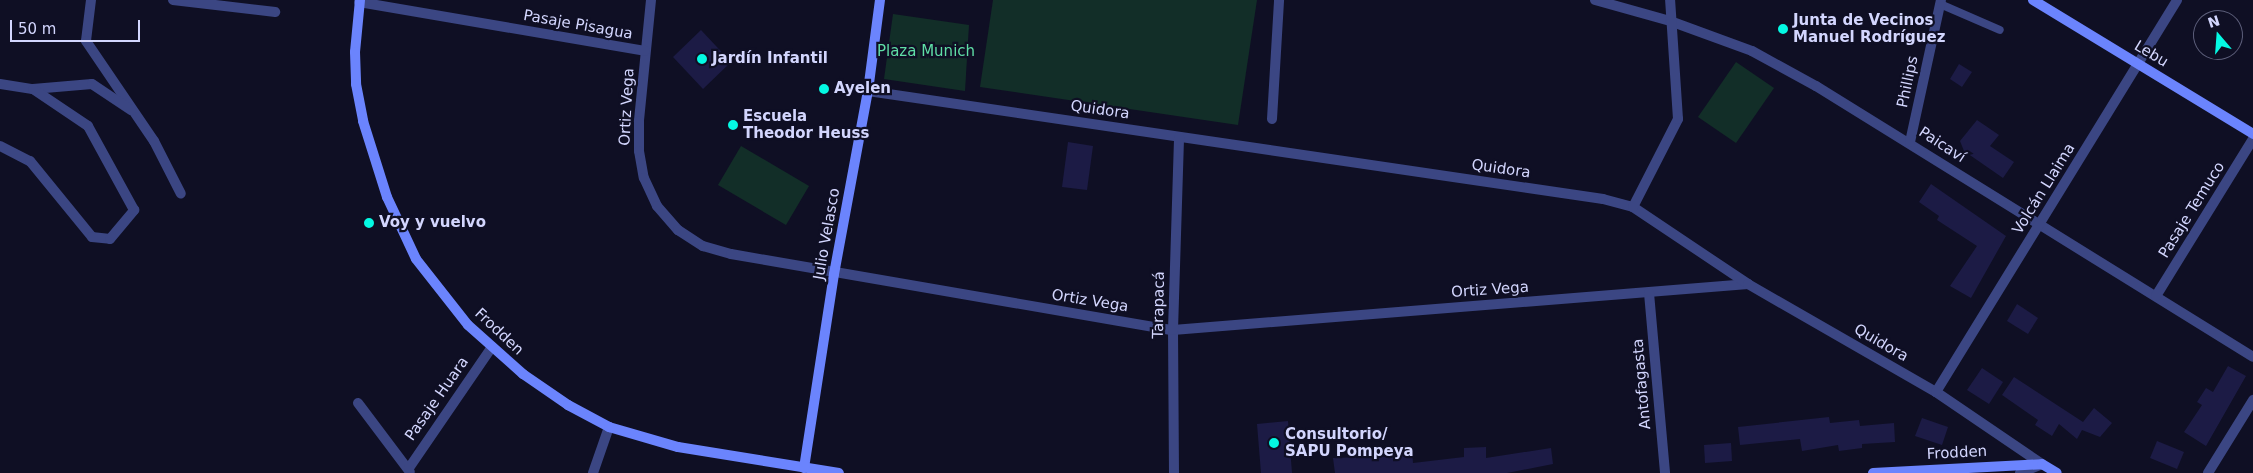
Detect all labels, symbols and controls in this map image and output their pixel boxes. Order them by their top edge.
street label: Pasaje Pisagua [522,7,634,43]
scale bar [12,10,142,42]
north arrow [2193,10,2243,60]
place label: Junta de Vecinos Manuel Rodríguez [1793,11,1945,46]
text: N [2206,12,2222,31]
text: 50 m [18,20,56,38]
marker: Junta de Vecinos Manuel Rodríguez [1777,23,1789,35]
street label: Lebu [2131,37,2171,71]
park label: Plaza Munich [877,43,975,61]
place label: Jardín Infantil [712,50,828,68]
marker: Jardín Infantil [696,53,708,65]
street label: Phillips [1894,54,1922,110]
street label: Ortiz Vega [616,68,638,146]
place label: Ayelen [834,80,891,98]
marker: Ayelen [818,83,830,95]
street label: Quidora [1069,97,1131,123]
place label: Escuela Theodor Heuss [743,107,869,142]
marker: Escuela Theodor Heuss [727,119,739,131]
street label: Paicaví [1915,123,1969,167]
street label: Volcán Llaima [2009,140,2079,238]
street label: Quidora [1470,156,1532,182]
street label: Pasaje Temuco [2155,159,2229,261]
street label: Julio Velasco [810,187,844,281]
place label: Voy y vuelvo [379,214,486,232]
marker: Voy y vuelvo [363,217,375,229]
street label: Tarapacá [1149,271,1169,339]
street label: Ortiz Vega [1451,278,1529,302]
street label: Ortiz Vega [1050,286,1130,316]
street label: Frodden [471,305,527,359]
street label: Quidora [1851,320,1911,366]
street label: Antofagasta [1629,338,1655,430]
street label: Pasaje Huara [402,354,472,444]
place label: Consultorio/ SAPU Pompeya [1285,425,1414,460]
marker: Consultorio/ SAPU Pompeya [1267,436,1281,450]
street label: Frodden [1926,442,1988,464]

